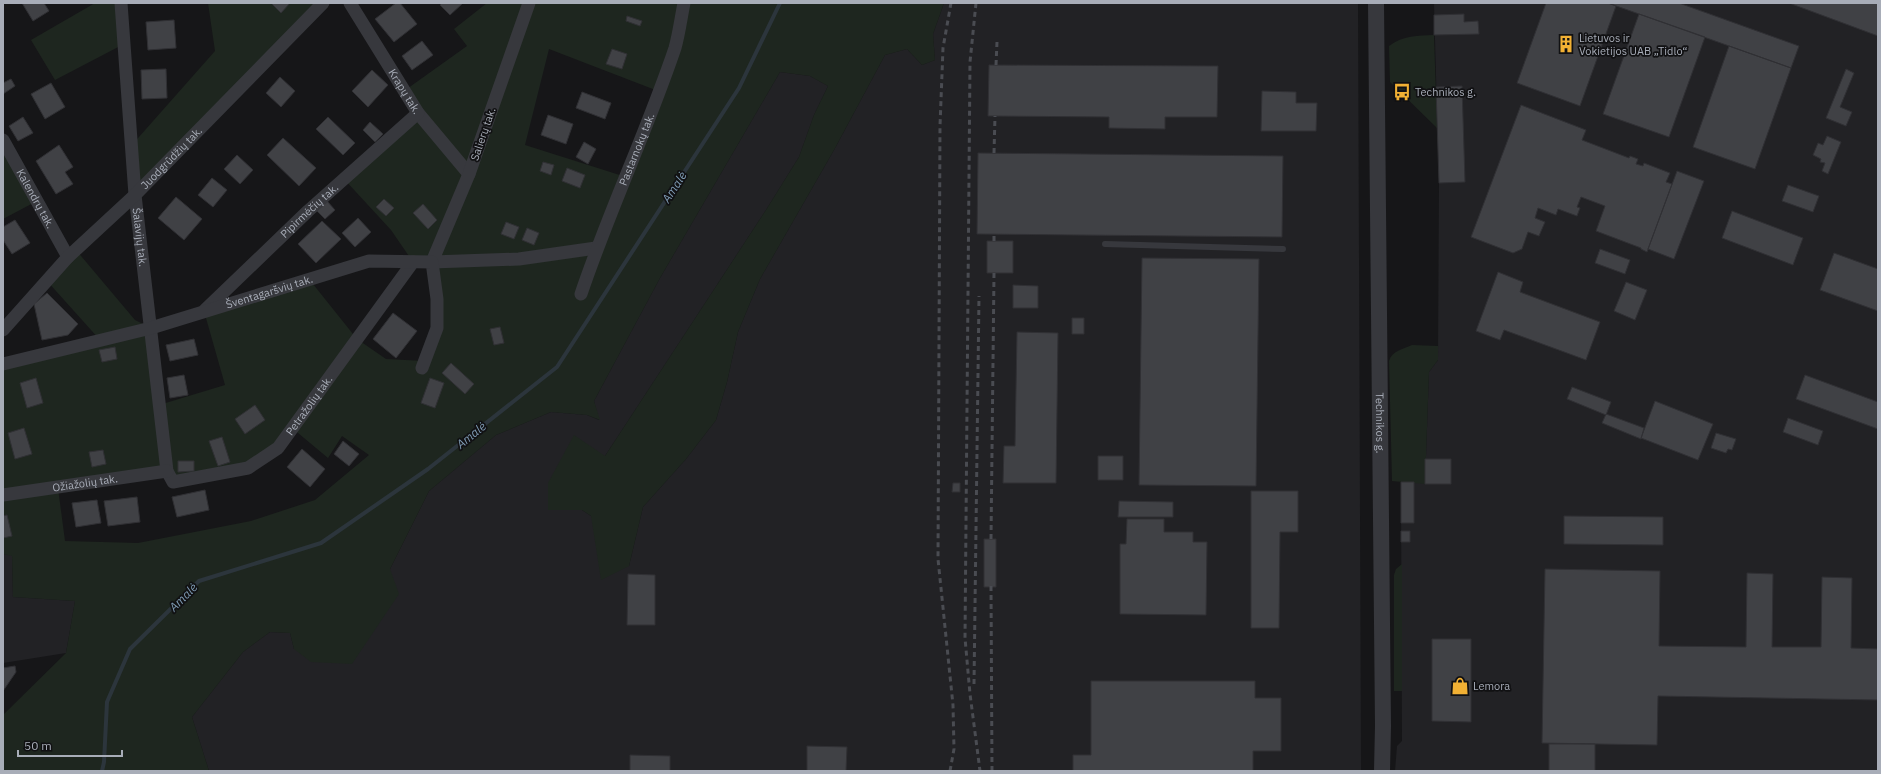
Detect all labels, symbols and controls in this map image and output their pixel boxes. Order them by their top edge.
place label: Lietuvos ir Vokietijos UAB „Tidlo“ [1579,31,1688,58]
building icon: Lietuvos ir Vokietijos UAB „Tidlo“ [1556,34,1576,54]
street label: Krapų tak. [385,66,424,117]
bus stop icon: Technikos g. [1392,82,1412,102]
place label: Technikos g. [1415,85,1476,99]
street label: Salierų tak. [467,105,499,162]
street label: Pastarnokų tak. [616,111,657,188]
street label: Juodgrūdžių tak. [138,124,205,192]
street label: Kalendrų tak. [13,166,58,231]
water label: Amalė [658,169,690,206]
street label: Pipirmėčių tak. [277,180,341,241]
street label: Šalavijų tak. [130,207,150,268]
street label: Šventagaršvių tak. [224,272,314,312]
street label: Petražolių tak. [283,373,335,438]
street label: Technikos g. [1373,392,1387,454]
water label: Amalė [452,418,489,452]
street label: Ožiažolių tak. [52,471,119,495]
water label: Amalė [165,580,200,615]
shop icon: Lemora [1450,676,1470,696]
place label: Lemora [1473,679,1510,693]
scale bar [18,732,122,758]
text: 50 m [24,738,52,753]

